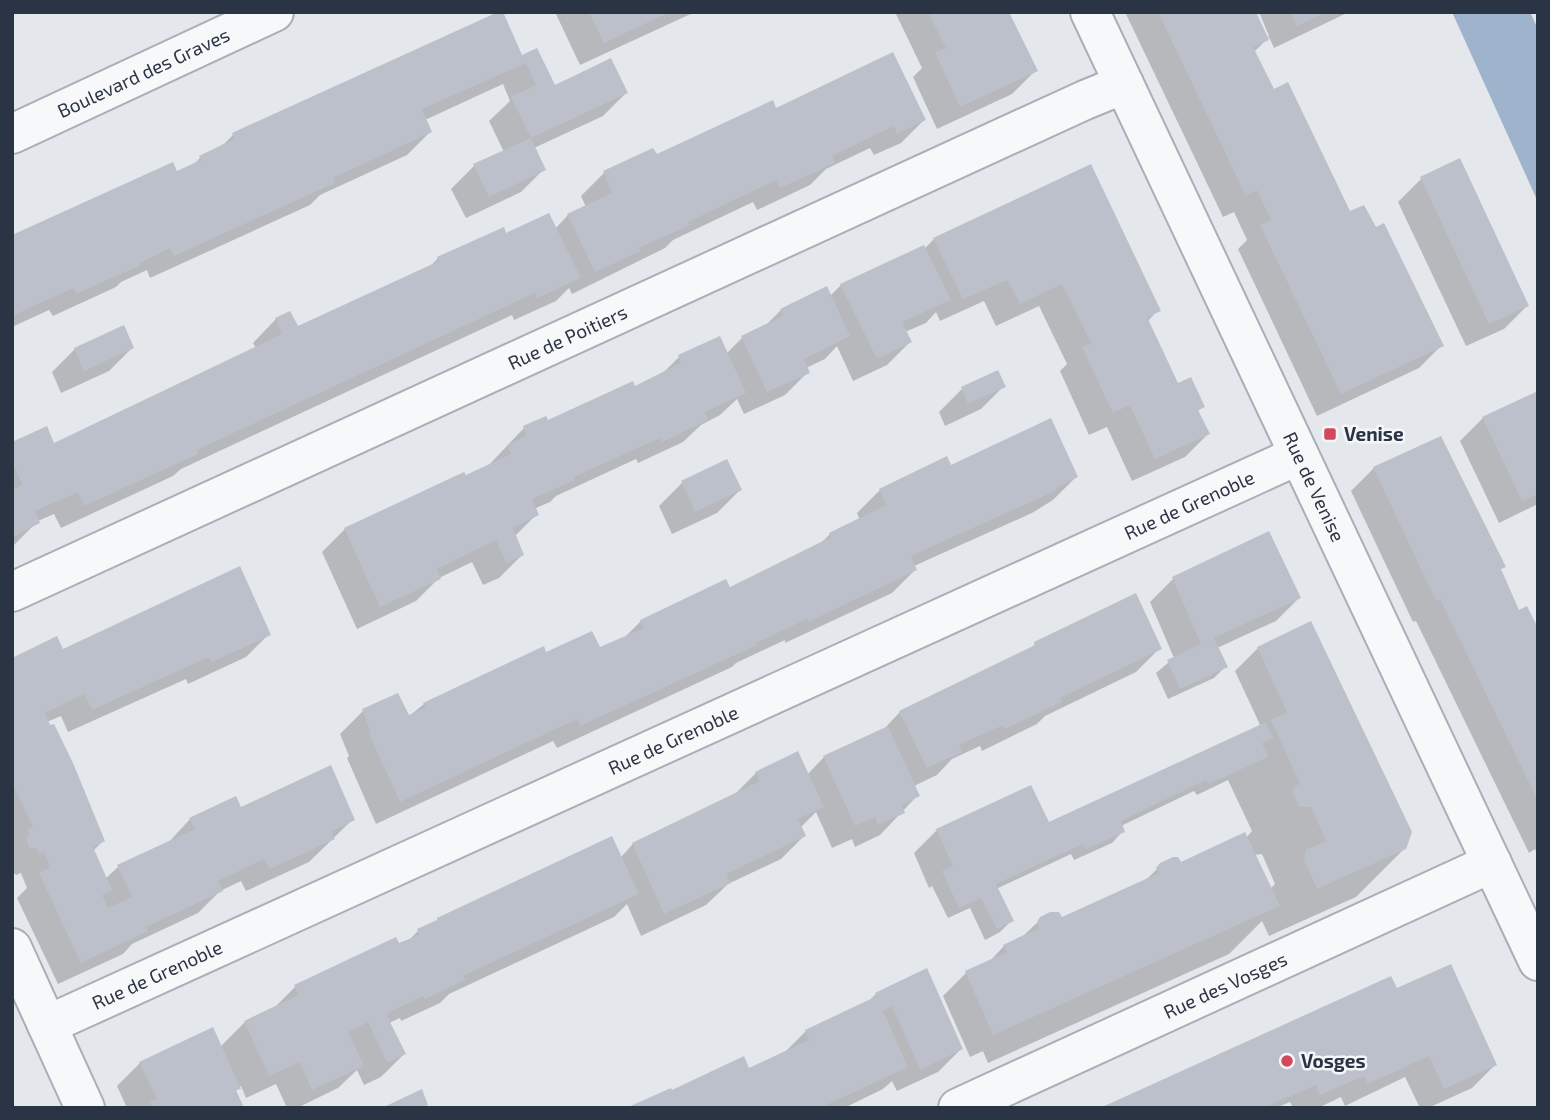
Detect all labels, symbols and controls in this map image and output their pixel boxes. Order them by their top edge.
street label: Boulevard des Graves [54,22,233,122]
street label: Rue de Poitiers [504,300,630,374]
place label: Venise [1344,422,1404,445]
marker: Venise [1322,426,1338,442]
street label: Rue de Venise [1279,428,1350,545]
street label: Rue de Grenoble [1120,465,1258,544]
street label: Rue de Grenoble [604,700,742,779]
street label: Rue de Grenoble [88,935,226,1014]
street label: Rue des Vosges [1160,947,1290,1023]
place label: Vosges [1301,1049,1365,1072]
marker: Vosges [1279,1053,1295,1069]

